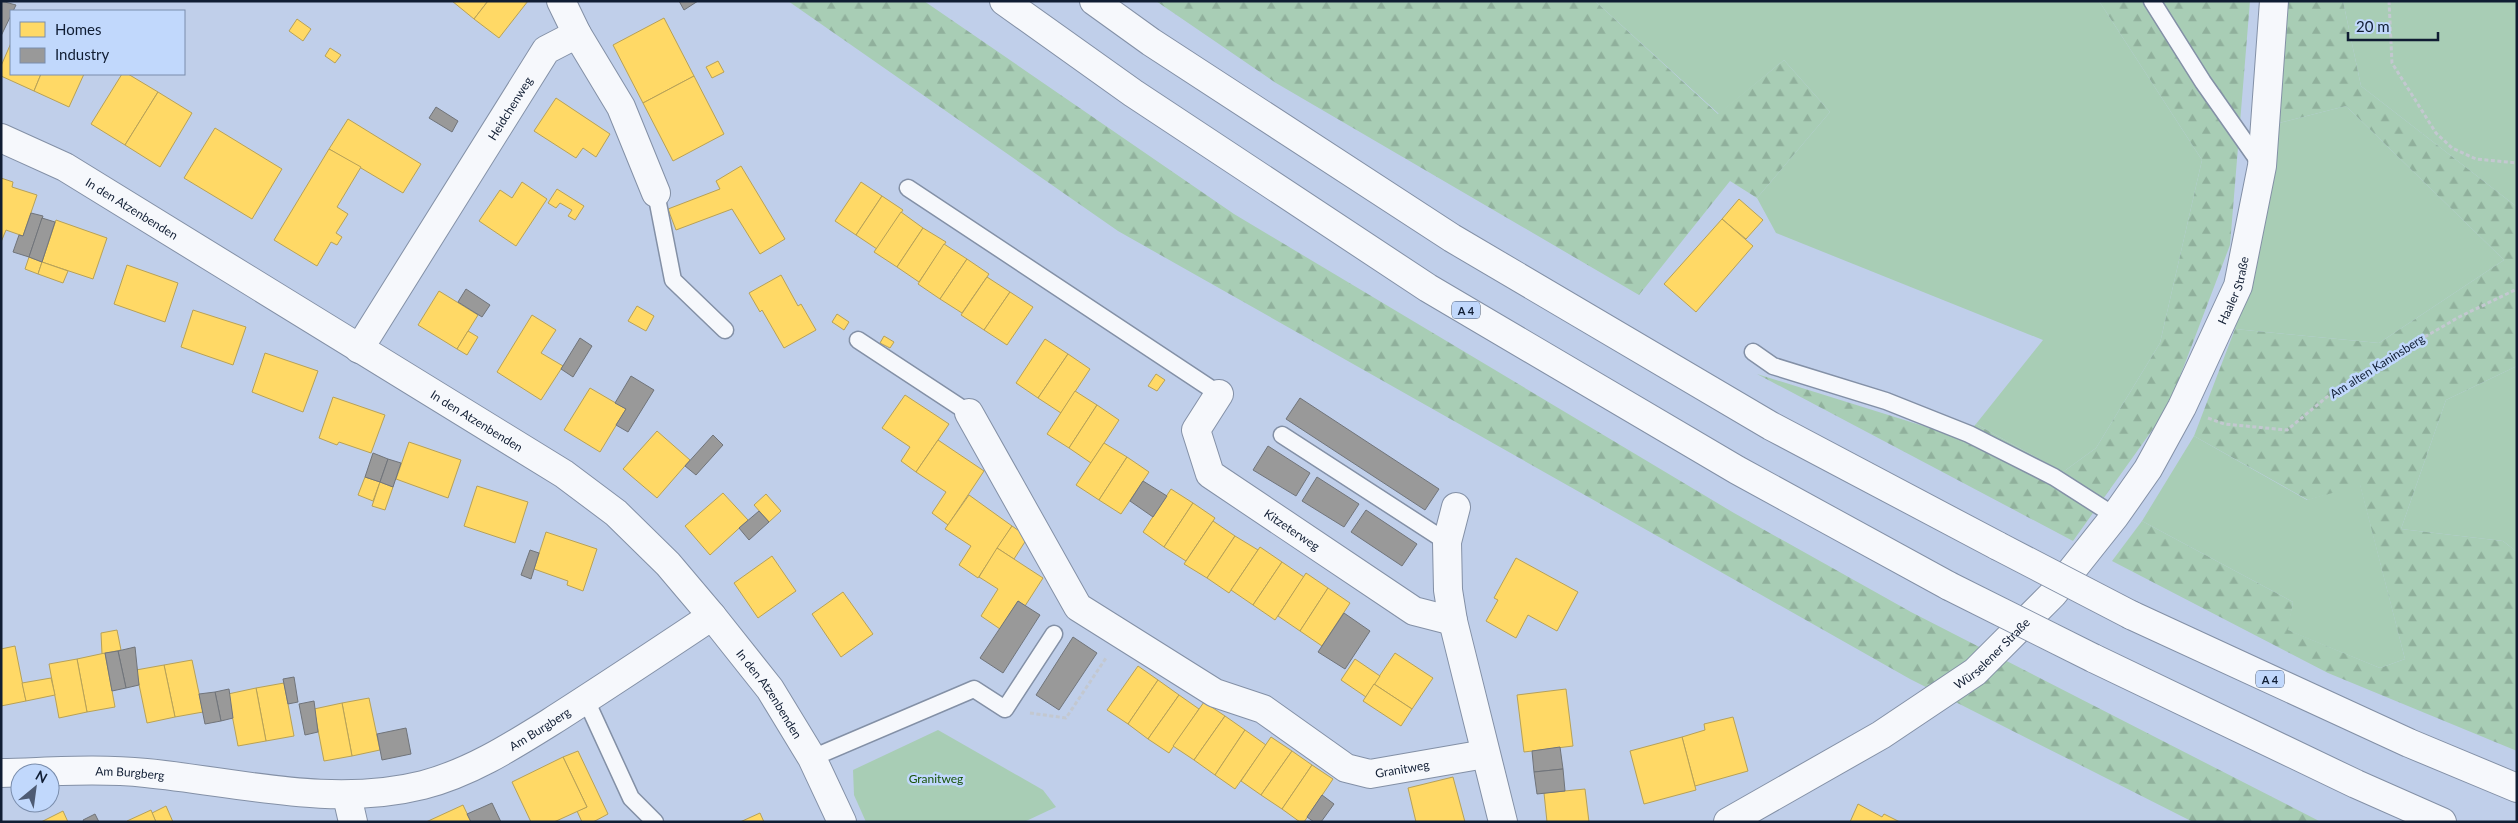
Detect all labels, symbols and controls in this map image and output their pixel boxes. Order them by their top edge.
legend [10,10,185,75]
scale bar [2348,10,2438,42]
text: 20 m [2356,17,2390,35]
text: Homes [55,20,101,38]
text: Industry [55,45,110,63]
street label: Heidchenweg [484,74,535,143]
street label: In den Atzenbenden [83,174,181,242]
street label: Haaler Straße [2214,255,2251,327]
road number: A 4 [1452,302,1480,318]
street label: Am alten Kaninsberg [2327,331,2427,401]
street label: In den Atzenbenden [428,386,526,455]
street label: Kitzeterweg [1262,505,1323,553]
street label: Würselener Straße [1951,614,2033,692]
street label: In den Atzenbenden [734,646,806,741]
road number: A 4 [2256,671,2284,688]
street label: Am Burgberg [506,704,573,753]
street label: Granitweg [1374,756,1430,781]
north arrow [10,763,60,813]
street label: Am Burgberg [95,763,165,782]
text: N [33,766,50,786]
park label: Granitweg [909,771,963,786]

